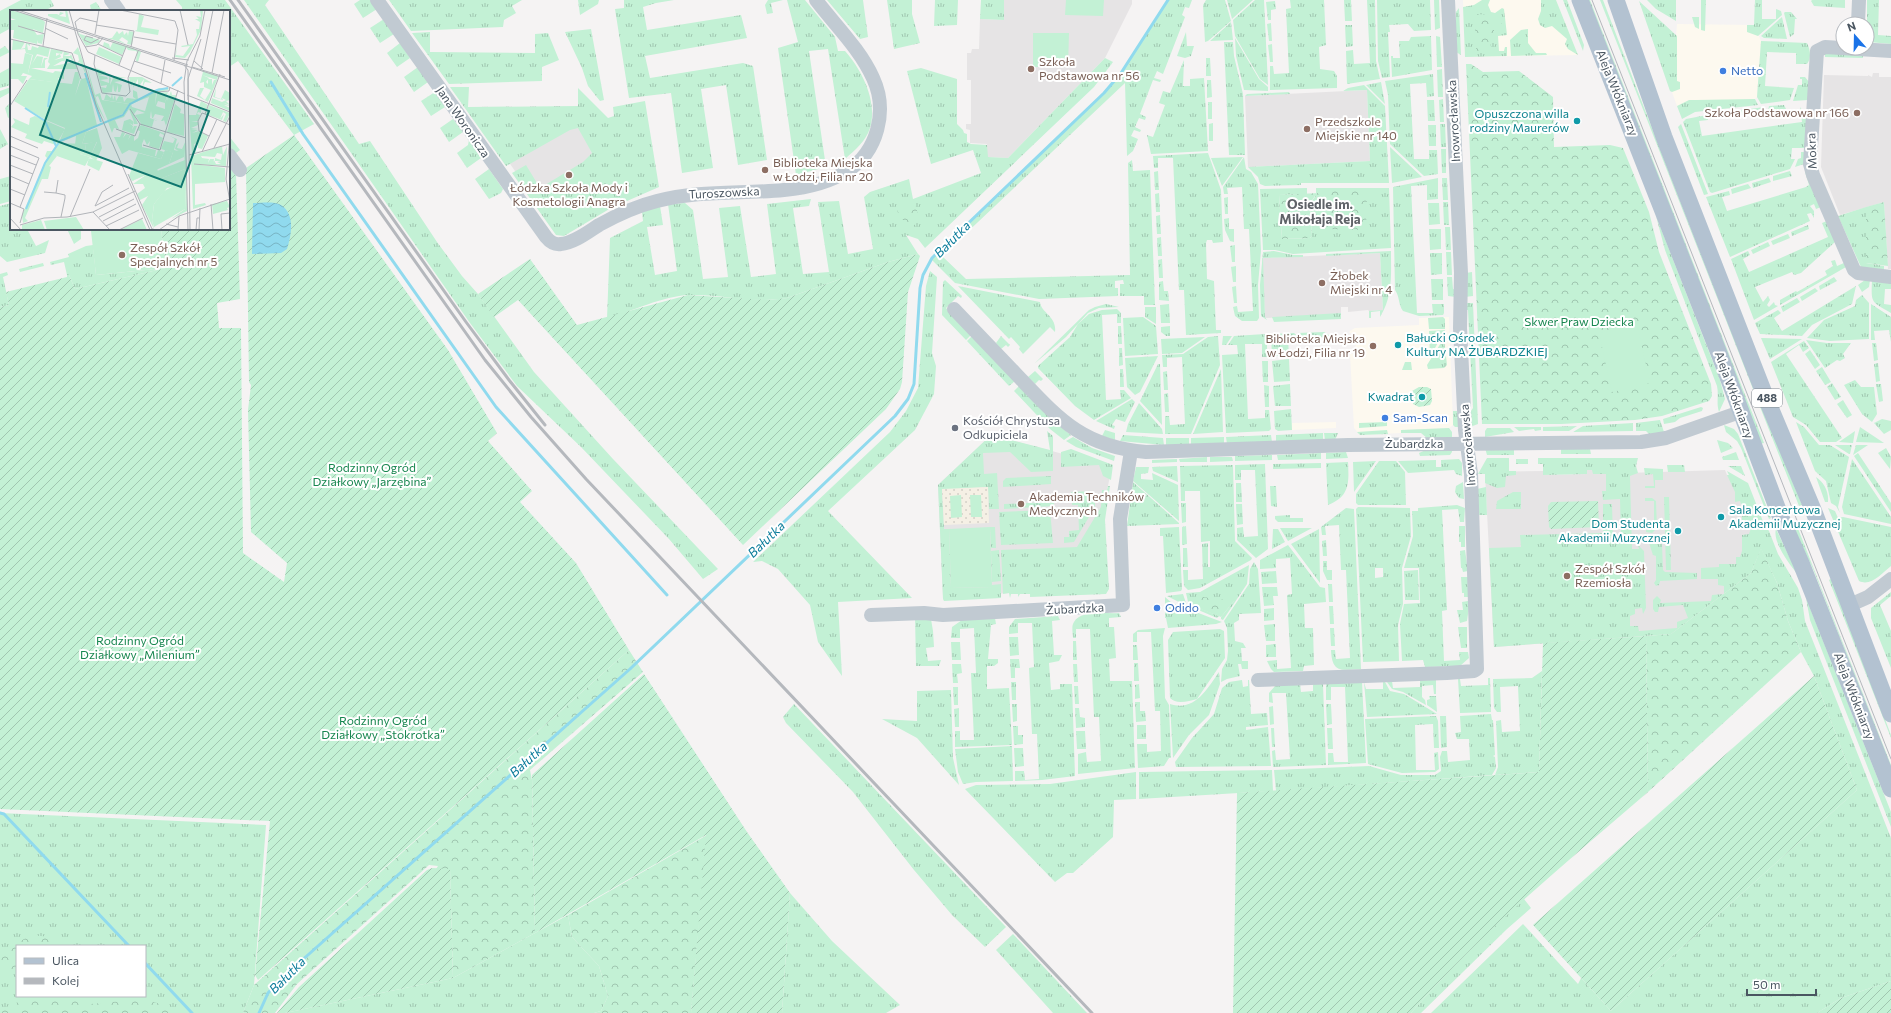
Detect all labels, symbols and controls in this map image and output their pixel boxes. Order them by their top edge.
inset map [10,10,230,230]
north arrow [1835,16,1875,56]
text: N [1845,19,1858,34]
street label: Aleja Włókniarzy [1594,47,1642,138]
place label: Szkoła Podstawowa nr 56 [1039,54,1139,82]
place label: Netto [1731,63,1763,77]
marker: Szkoła Podstawowa nr 56 [1026,64,1036,74]
marker: Netto [1718,66,1728,76]
street label: Inowrocławska [1444,80,1462,162]
street label: Jana Woronicza [433,83,494,160]
place label: Szkoła Podstawowa nr 166 [1704,105,1849,119]
place label: Opuszczona willa rodziny Maurerów [1470,106,1569,134]
marker: Szkoła Podstawowa nr 166 [1852,108,1862,118]
place label: Przedszkole Miejskie nr 140 [1315,114,1397,142]
marker: Opuszczona willa rodziny Maurerów [1572,116,1582,126]
marker: Przedszkole Miejskie nr 140 [1302,124,1312,134]
street label: Mokra [1803,133,1819,169]
place label: Biblioteka Miejska w Łodzi, Filia nr 20 [773,155,873,183]
marker: Biblioteka Miejska w Łodzi, Filia nr 20 [760,165,770,175]
marker: Łódzka Szkoła Mody i Kosmetologii Anagra [564,170,574,180]
place label: Łódzka Szkoła Mody i Kosmetologii Anagra [509,180,628,208]
street label: Turoszowska [688,183,760,201]
district label: Osiedle im. Mikołaja Reja [1279,196,1361,227]
water label: Bałutka [930,217,974,261]
place label: Zespół Szkół Specjalnych nr 5 [130,240,218,268]
marker: Zespół Szkół Specjalnych nr 5 [117,250,127,260]
place label: Żłobek Miejski nr 4 [1330,268,1392,296]
marker: Żłobek Miejski nr 4 [1317,278,1327,288]
park label: Skwer Praw Dziecka [1524,314,1634,328]
place label: Bałucki Ośrodek Kultury NA ŻUBARDZKIEJ [1406,330,1548,359]
place label: Biblioteka Miejska w Łodzi, Filia nr 19 [1265,331,1365,359]
marker: Bałucki Ośrodek Kultury NA ŻUBARDZKIEJ [1393,340,1403,350]
marker: Biblioteka Miejska w Łodzi, Filia nr 19 [1368,341,1378,351]
street label: Aleja Włókniarzy [1713,349,1757,440]
place label: Kwadrat [1368,389,1414,403]
road number: 488 [1752,389,1782,407]
marker: Kwadrat [1417,392,1427,402]
street label: Inowrocławska [1456,404,1478,487]
place label: Sam-Scan [1393,410,1448,424]
place label: Kościół Chrystusa Odkupiciela [963,413,1060,441]
marker: Sam-Scan [1380,413,1390,423]
marker: Kościół Chrystusa Odkupiciela [950,423,960,433]
street label: Żubardzka [1385,436,1443,450]
park label: Rodzinny Ogród Działkowy „Jarzębina” [313,460,432,489]
place label: Akademia Techników Medycznych [1029,489,1145,517]
marker: Akademia Techników Medycznych [1016,499,1026,509]
place label: Sala Koncertowa Akademii Muzycznej [1729,502,1841,530]
marker: Sala Koncertowa Akademii Muzycznej [1716,512,1726,522]
place label: Dom Studenta Akademii Muzycznej [1558,516,1670,544]
water label: Bałutka [744,517,788,561]
marker: Dom Studenta Akademii Muzycznej [1673,526,1683,536]
place label: Zespół Szkół Rzemiosła [1575,561,1645,589]
marker: Zespół Szkół Rzemiosła [1562,571,1572,581]
street label: Żubardzka [1045,599,1104,617]
place label: Odido [1165,600,1199,614]
marker: Odido [1152,603,1162,613]
park label: Rodzinny Ogród Działkowy „Milenium” [80,633,200,661]
street label: Aleja Włókniarzy [1832,650,1878,741]
park label: Rodzinny Ogród Działkowy „Stokrotka” [321,713,445,741]
water label: Bałutka [506,738,550,780]
legend [16,945,146,997]
text: Ulica [52,953,79,967]
water label: Bałutka [265,953,309,997]
scale bar [1747,971,1816,997]
text: Kolej [52,973,79,987]
text: 50 m [1753,977,1781,991]

